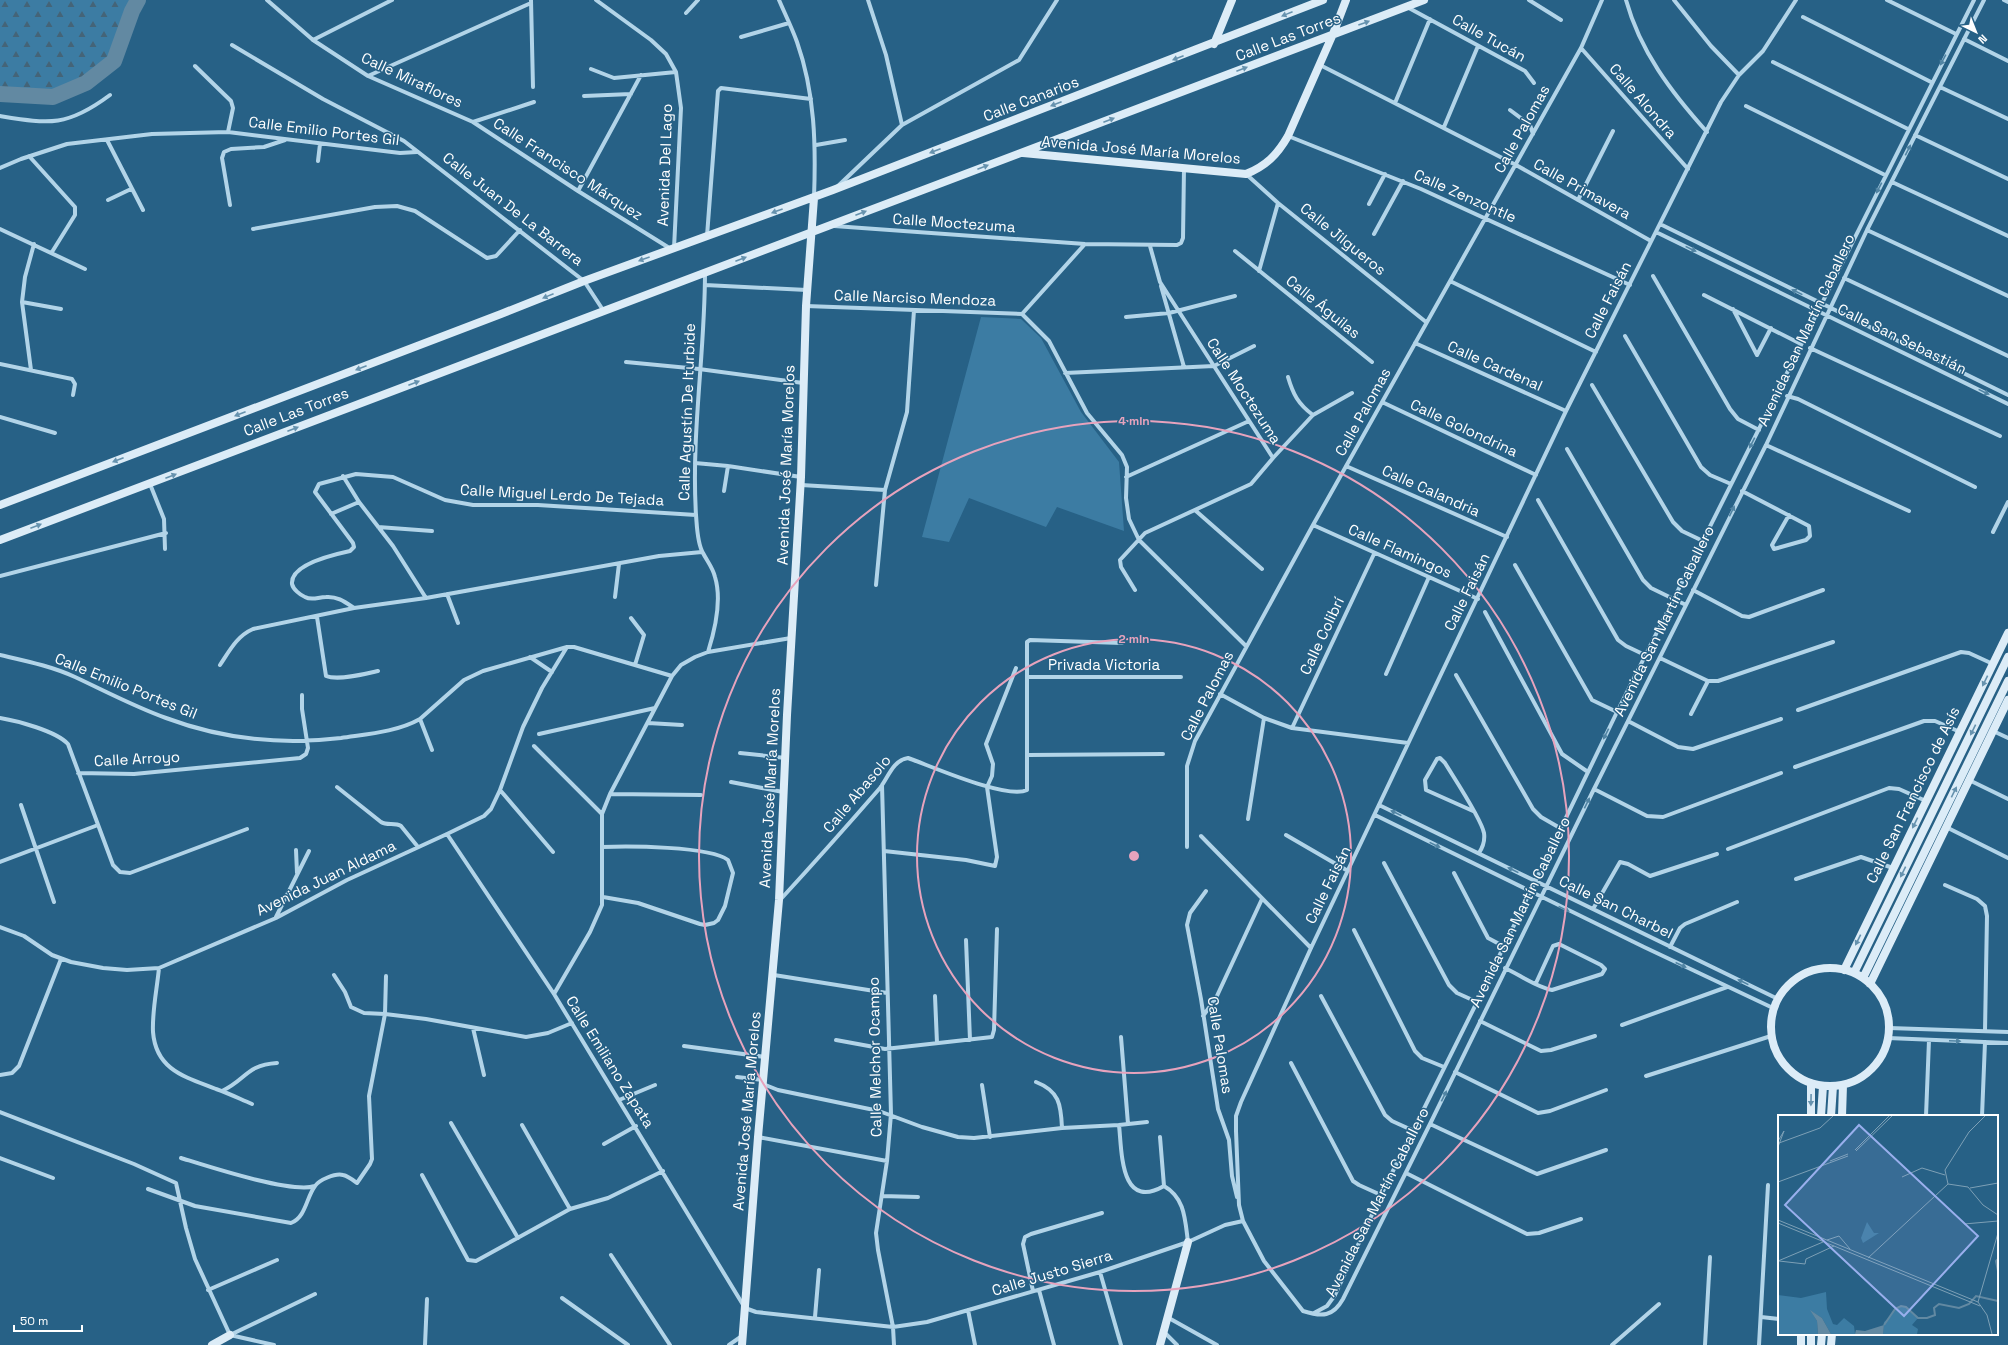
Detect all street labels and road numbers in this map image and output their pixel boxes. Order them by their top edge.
street label: Calle Las Torres [1233,8,1343,65]
street label: Calle Tucán [1449,9,1530,66]
street label: Calle Miraflores [358,48,466,111]
street label: Calle Alondra [1606,59,1681,142]
street label: Calle Canarios [980,72,1081,125]
street label: Calle Palomas [1489,81,1554,176]
street label: Avenida Del Lago [653,103,676,227]
street label: Calle Emilio Portes Gil [247,112,401,149]
street label: Calle Francisco Márquez [490,113,647,224]
street label: Avenida José María Morelos [1041,131,1242,168]
street label: Calle Juan De La Barrera [439,148,588,270]
street label: Calle Primavera [1530,154,1635,223]
street label: Calle Zenzontle [1411,164,1519,227]
street label: Calle Jilgueros [1297,198,1390,279]
street label: Calle Moctezuma [892,209,1016,236]
street label: Avenida San Martín Caballero [1753,231,1859,429]
street label: Calle Faisán [1580,258,1635,342]
street label: Calle Águilas [1282,271,1364,342]
street label: Calle Narciso Mendoza [834,285,997,310]
street label: Calle San Sebastián [1834,299,1970,378]
street label: Calle Agustín De Iturbide [674,323,699,501]
street label: Calle Moctezuma [1203,334,1286,448]
street label: Calle Cardenal [1445,336,1546,395]
street label: Calle Palomas [1330,364,1395,459]
street label: Avenida José María Morelos [773,365,798,565]
street label: Calle Las Torres [241,383,351,440]
street label: Calle Golondrina [1407,394,1521,461]
street label: Calle Calandria [1379,460,1484,521]
street label: Calle Miguel Lerdo De Tejada [460,480,665,509]
street label: Calle Flamingos [1345,519,1455,582]
street label: Avenida San Martín Caballero [1609,522,1718,719]
street label: Calle Faisán [1440,550,1494,634]
street label: Calle Colibrí [1295,594,1348,678]
street label: Calle Emilio Portes Gil [52,648,200,723]
street label: Calle Palomas [1176,648,1237,744]
street label: Privada Victoria [1048,655,1160,674]
street label: Avenida José María Morelos [755,687,784,888]
street label: Calle San Francisco de Asís [1861,703,1964,886]
street label: Calle Arroyo [93,747,181,770]
street label: Calle Abasolo [819,751,895,837]
street label: Avenida San Martín Caballero [1465,813,1574,1010]
street label: Avenida Juan Aldama [253,835,399,920]
street label: Calle Faisán [1301,843,1355,927]
street label: Calle San Charbel [1556,871,1676,942]
street label: Calle Melchor Ocampo [864,977,885,1137]
street label: Calle Emiliano Zapata [562,992,659,1132]
street label: Calle Palomas [1203,995,1238,1095]
street label: Avenida José María Morelos [728,1010,765,1211]
street label: Avenida San Martín Caballero [1320,1104,1433,1300]
street label: Calle Justo Sierra [989,1245,1115,1300]

